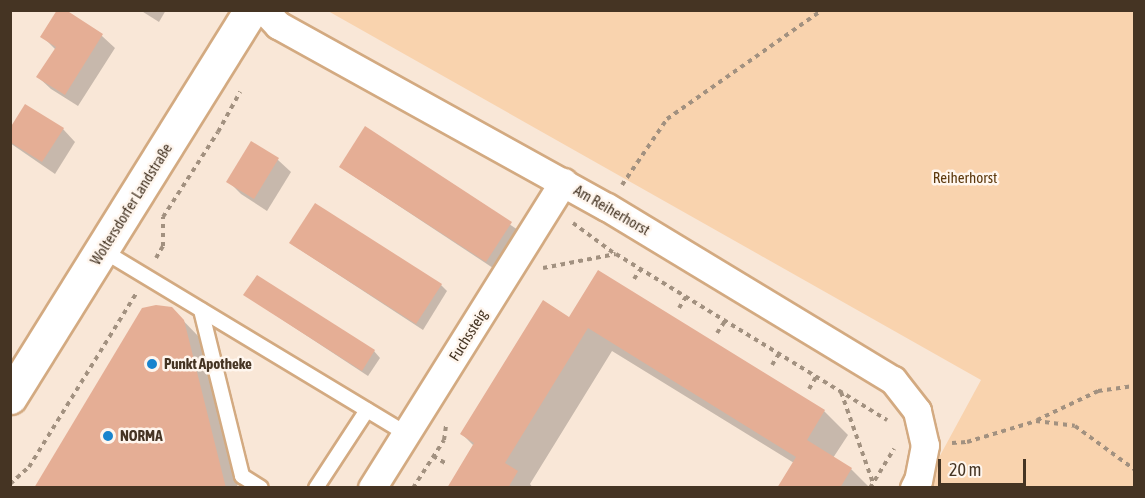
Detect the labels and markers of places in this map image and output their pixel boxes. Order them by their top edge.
place label: Punkt Apotheke [164,355,252,373]
marker: Punkt Apotheke [145,357,159,371]
place label: NORMA [120,427,163,445]
marker: NORMA [101,429,115,443]

